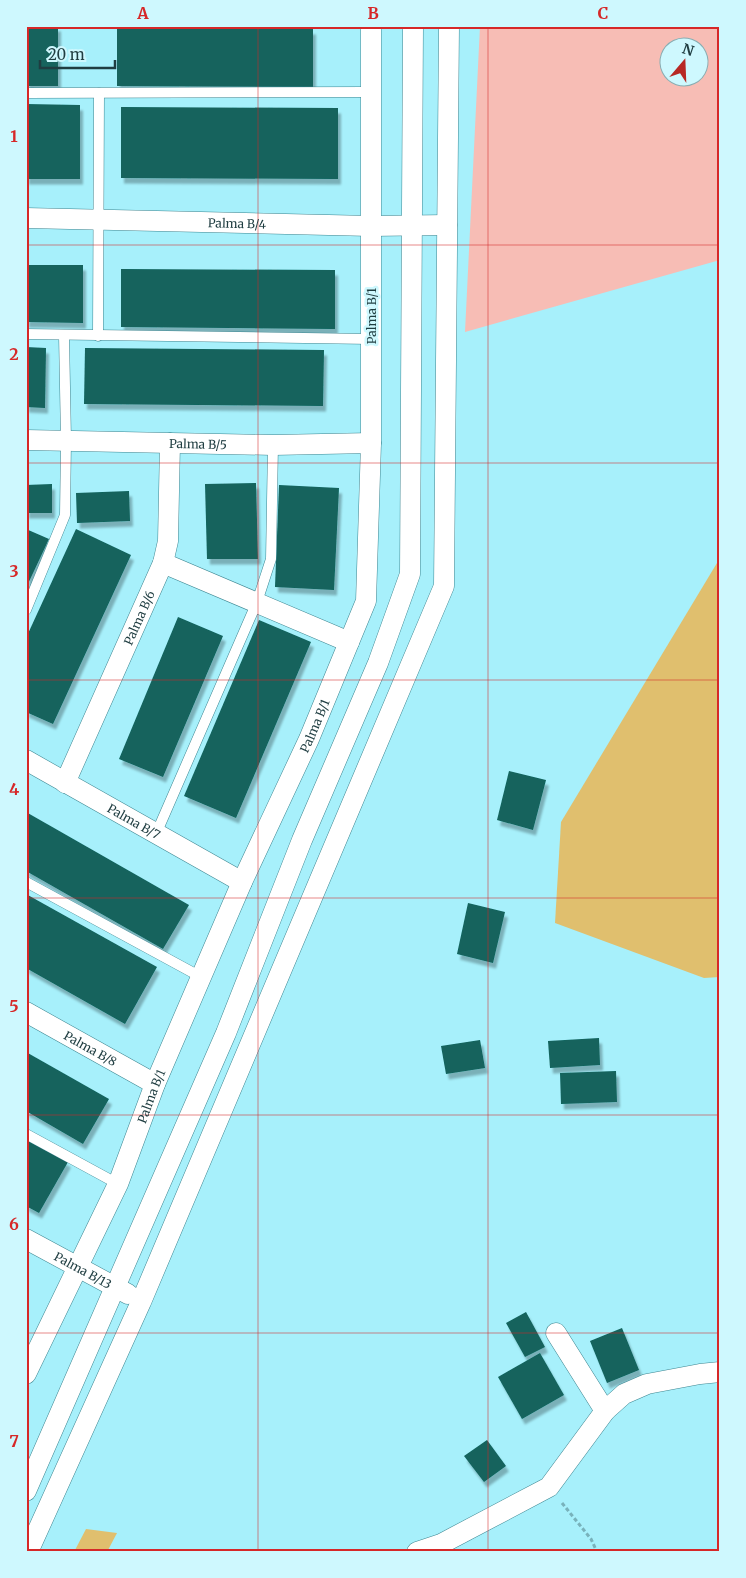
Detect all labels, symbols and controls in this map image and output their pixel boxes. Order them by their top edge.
text: A [136,3,149,23]
text: B [367,3,379,23]
text: C [598,3,608,23]
scale bar [40,38,115,70]
north arrow [658,38,708,88]
text: N [680,39,696,60]
text: 20 m [48,45,85,64]
text: 1 [10,126,18,146]
street label: Palma B/4 [208,215,267,231]
street label: Palma B/1 [364,287,379,344]
text: 2 [9,344,19,364]
street label: Palma B/5 [169,435,227,452]
text: 3 [9,561,19,581]
street label: Palma B/6 [120,588,157,647]
street label: Palma B/1 [296,696,332,755]
text: 4 [9,779,19,799]
street label: Palma B/7 [105,800,163,842]
text: 5 [9,996,19,1016]
street label: Palma B/8 [62,1027,120,1069]
street label: Palma B/1 [134,1066,168,1125]
text: 6 [9,1214,19,1234]
street label: Palma B/13 [52,1248,115,1291]
text: 7 [9,1431,19,1451]

